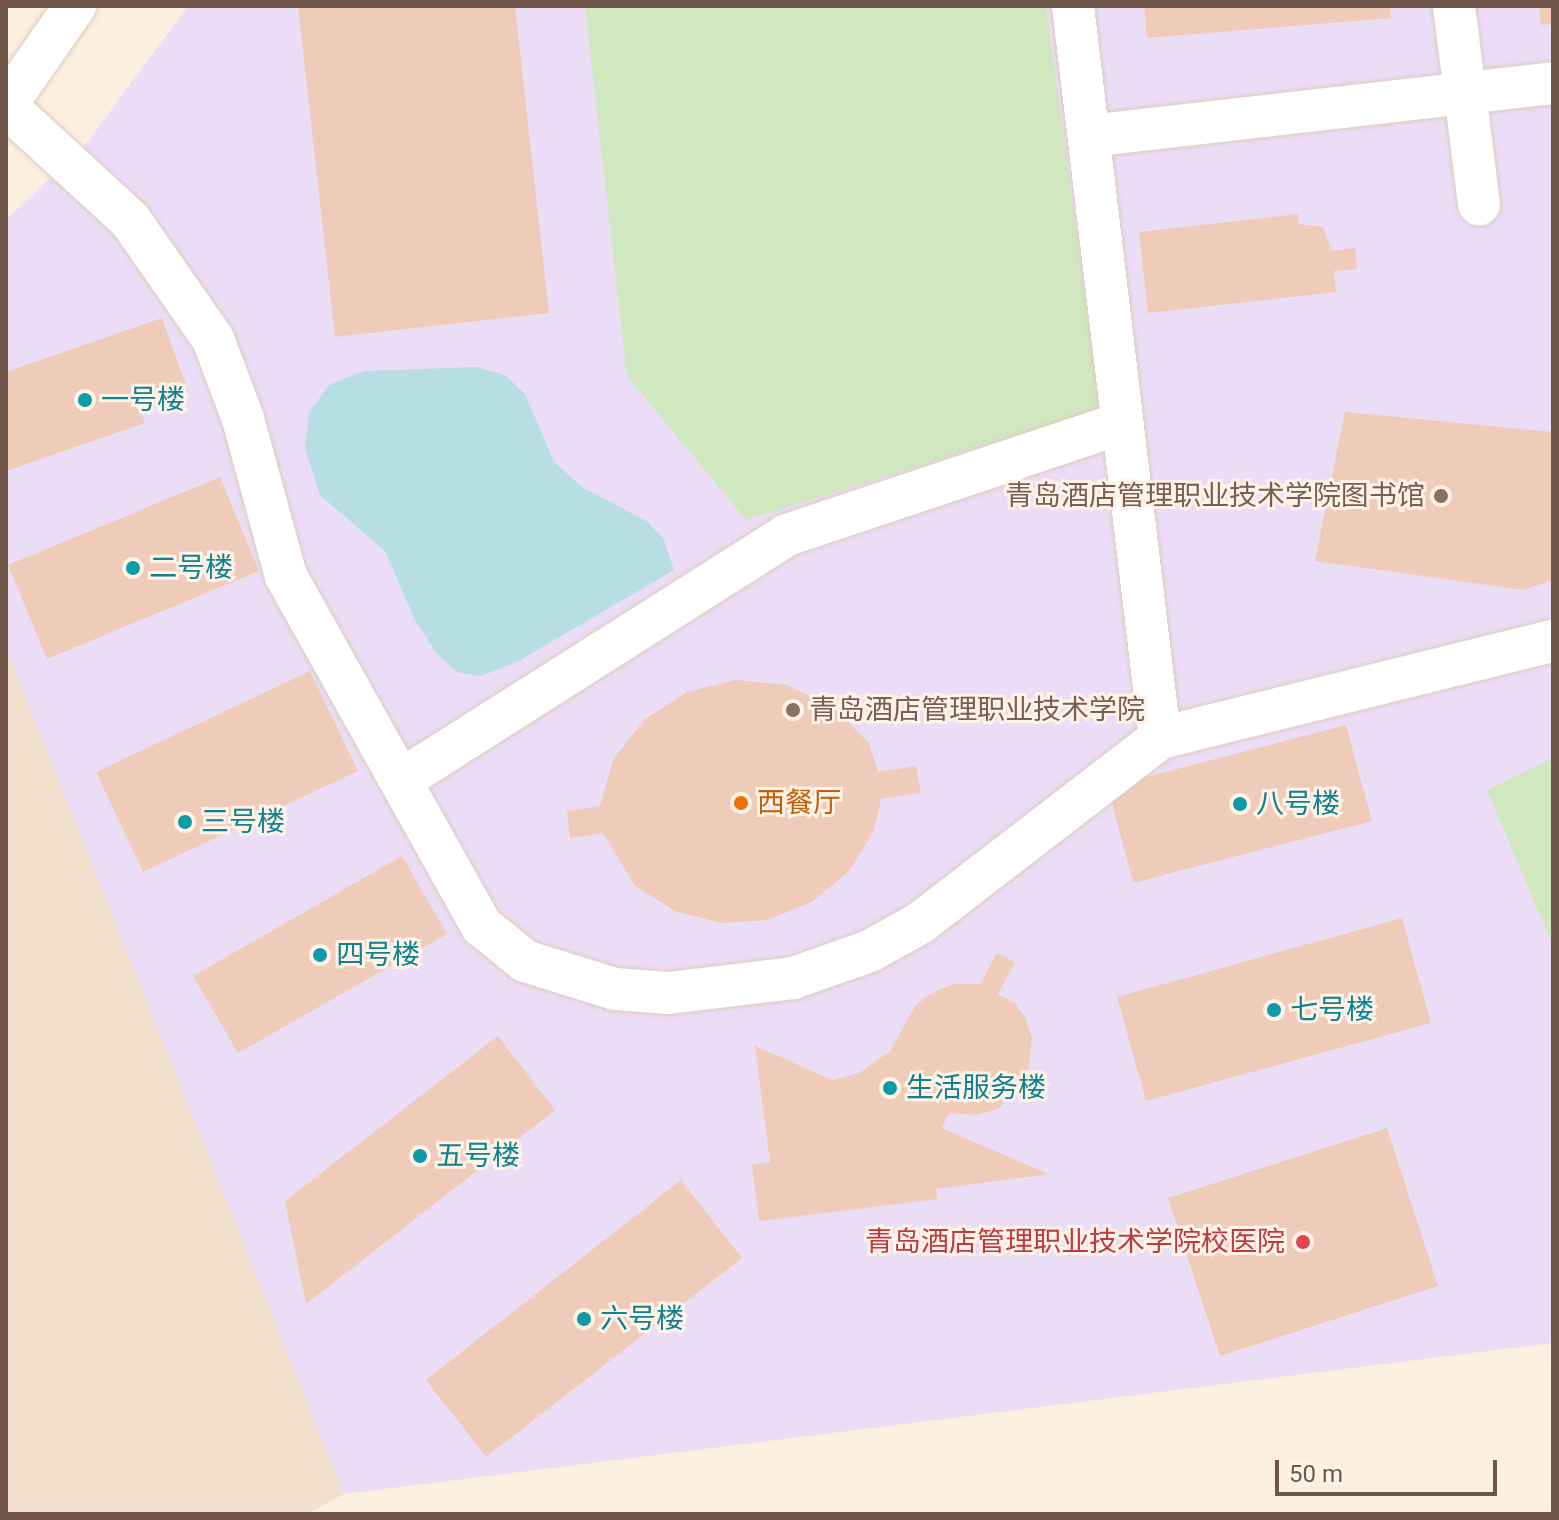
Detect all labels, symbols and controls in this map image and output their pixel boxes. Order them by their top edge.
place label: 一号楼 [101,383,185,417]
marker: 一号楼 [76,391,94,409]
place label: 青岛酒店管理职业技术学院图书馆 [1005,479,1425,513]
marker: 青岛酒店管理职业技术学院图书馆 [1432,487,1450,505]
place label: 二号楼 [149,551,233,585]
marker: 二号楼 [124,559,142,577]
place label: 青岛酒店管理职业技术学院 [809,693,1145,727]
marker: 青岛酒店管理职业技术学院 [784,701,802,719]
place label: 西餐厅 [757,786,841,820]
place label: 八号楼 [1256,787,1340,821]
marker: 西餐厅 [732,794,750,812]
marker: 八号楼 [1231,795,1249,813]
place label: 三号楼 [201,805,285,839]
marker: 三号楼 [176,813,194,831]
place label: 四号楼 [336,938,420,972]
marker: 四号楼 [311,946,329,964]
place label: 七号楼 [1290,993,1374,1027]
marker: 七号楼 [1265,1001,1283,1019]
place label: 生活服务楼 [906,1071,1046,1105]
marker: 生活服务楼 [881,1079,899,1097]
place label: 五号楼 [436,1139,520,1173]
marker: 五号楼 [411,1147,429,1165]
place label: 青岛酒店管理职业技术学院校医院 [865,1225,1285,1259]
marker: 青岛酒店管理职业技术学院校医院 [1292,1231,1314,1253]
place label: 六号楼 [600,1302,684,1336]
marker: 六号楼 [575,1310,593,1328]
scale bar [1279,1444,1501,1494]
text: 50 m [1289,1460,1343,1488]

